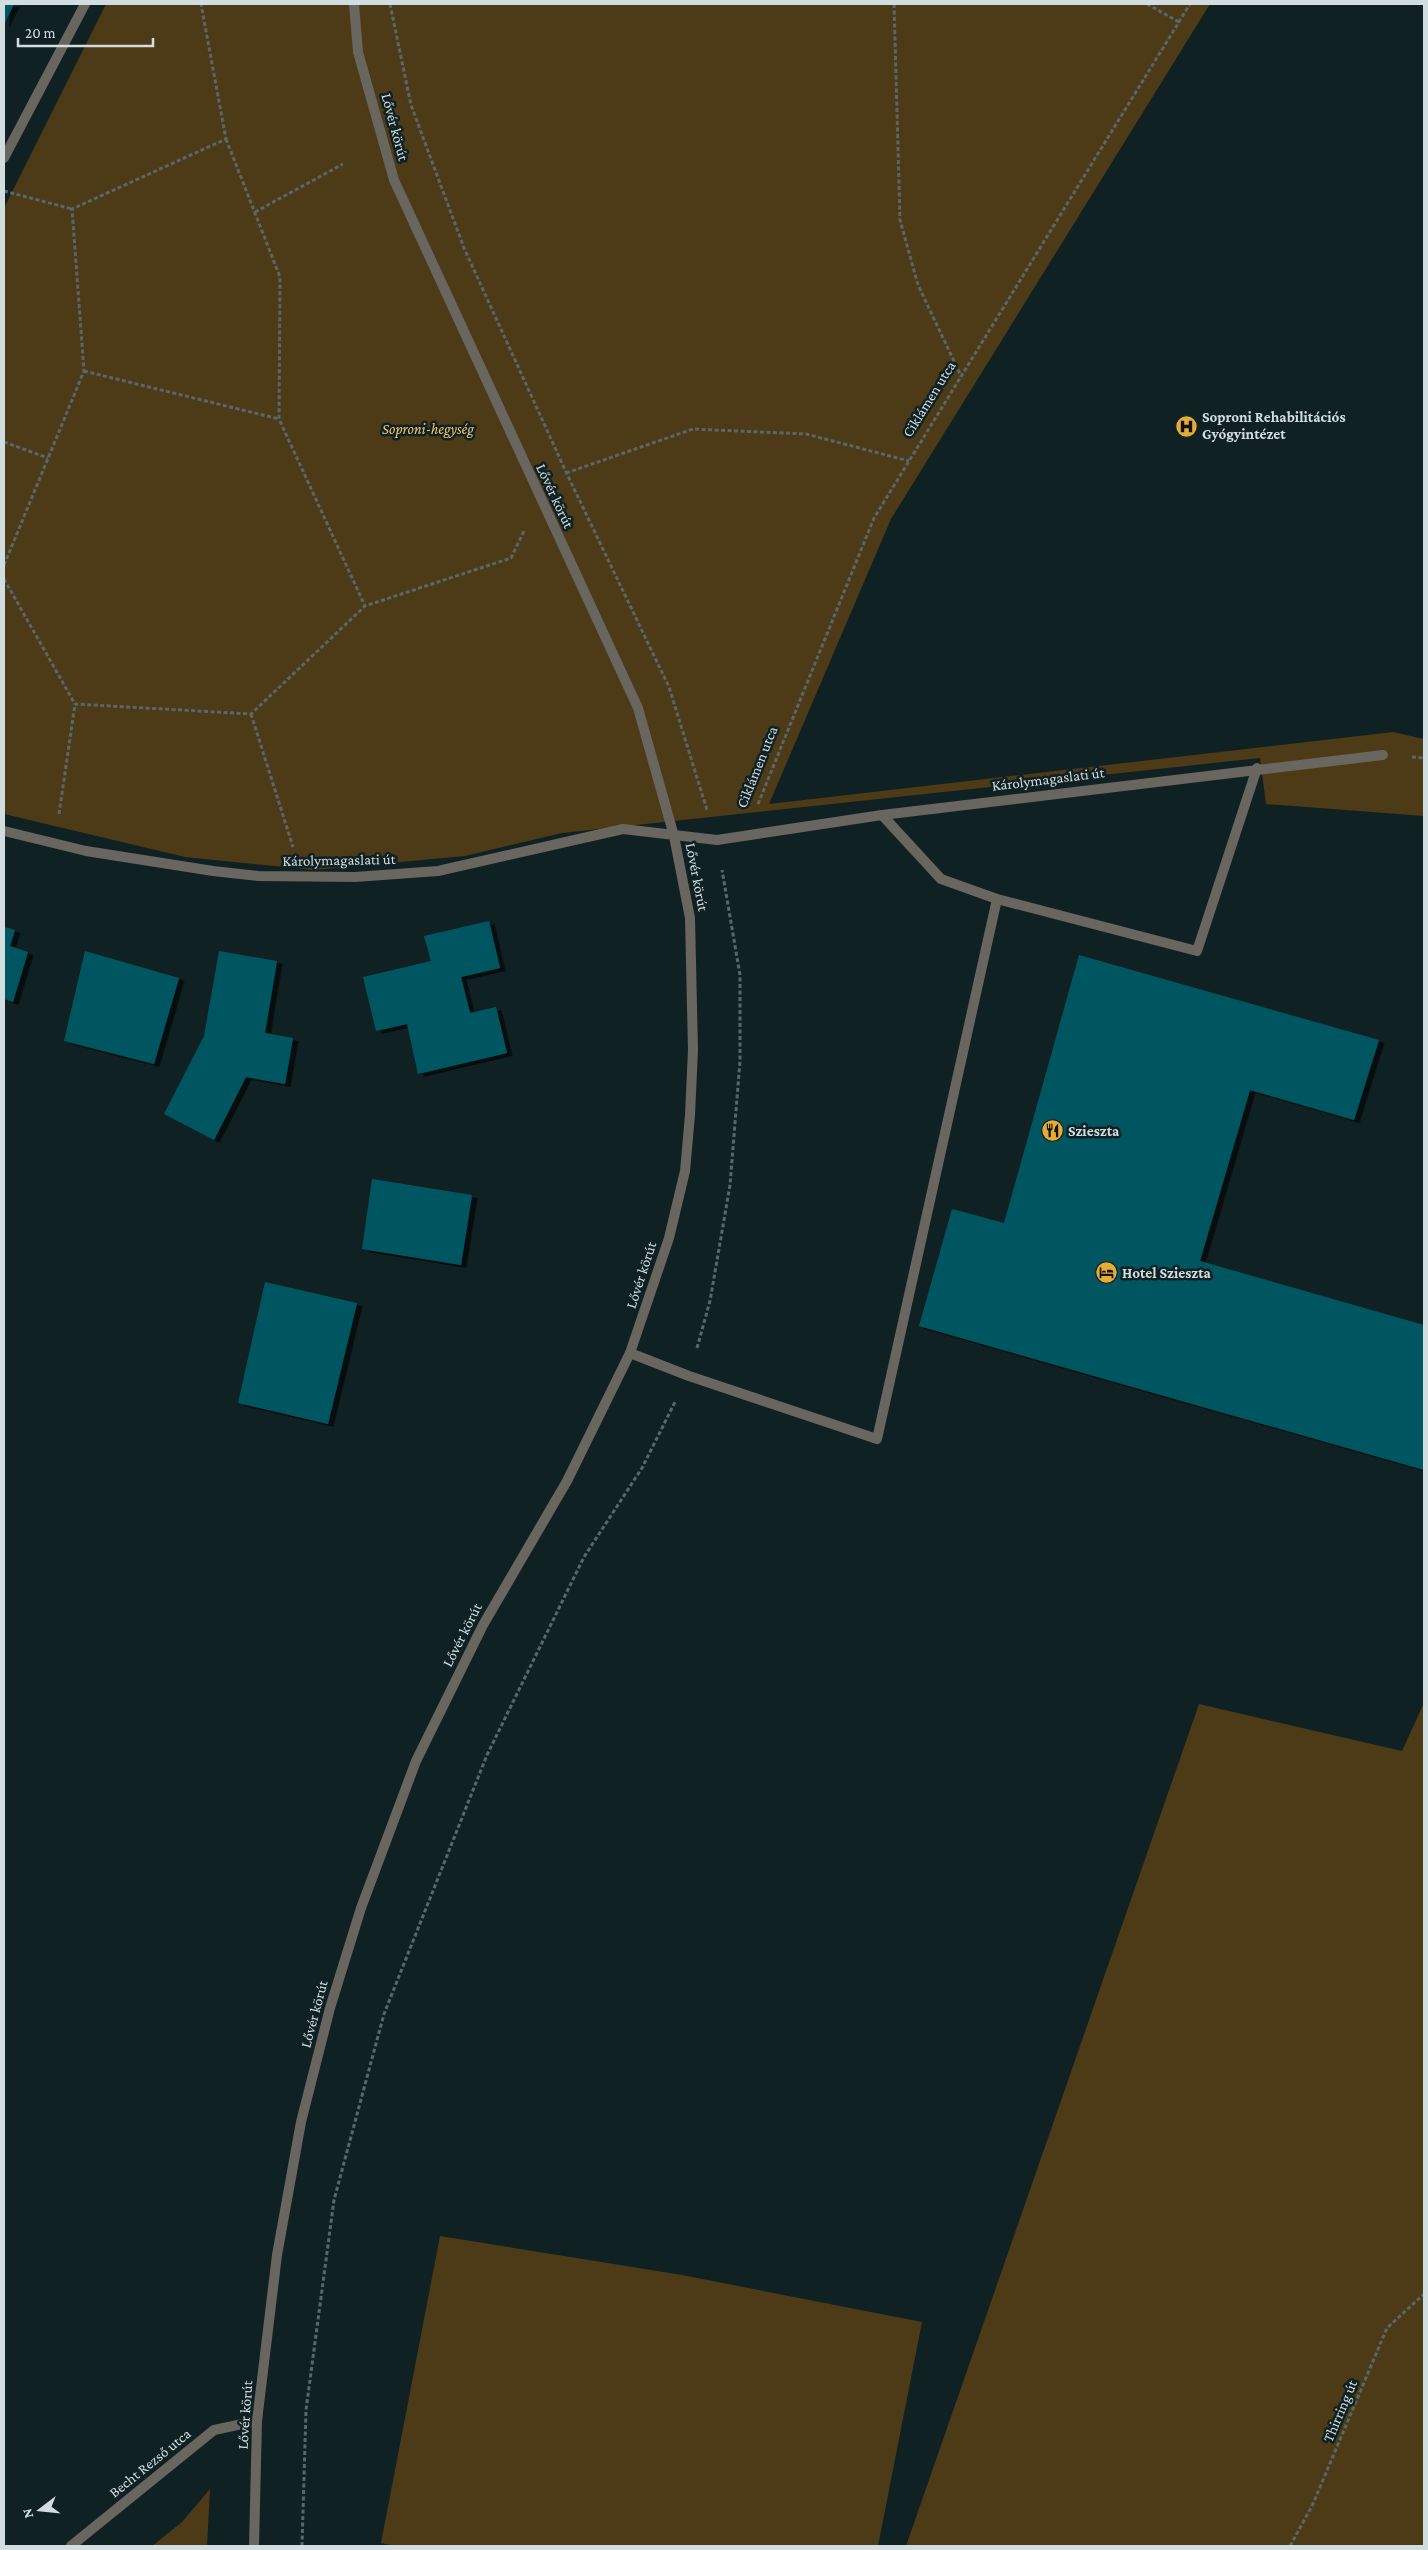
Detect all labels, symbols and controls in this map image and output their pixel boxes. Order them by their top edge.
scale bar [18,15,152,47]
text: 20 m [25,25,56,41]
street label: Lővér körút [378,92,412,163]
street label: Ciklámen utca [899,358,959,440]
place label: Soproni Rehabilitációs Gyógyintézet [1202,409,1346,442]
hospital icon: Soproni Rehabilitációs Gyógyintézet [1174,414,1198,438]
park label: Soproni-hegység [382,421,474,438]
street label: Lővér körút [533,461,577,532]
street label: Ciklámen utca [733,724,781,810]
street label: Károlymagaslati út [991,764,1106,795]
street label: Lővér körút [683,842,712,913]
street label: Károlymagaslati út [282,851,397,870]
restaurant icon: Szieszta [1040,1119,1064,1143]
place label: Szieszta [1068,1123,1120,1139]
street label: Lővér körút [623,1239,660,1310]
hotel icon: Hotel Szieszta [1094,1261,1118,1285]
place label: Hotel Szieszta [1122,1265,1212,1281]
street label: Lővér körút [439,1600,485,1669]
street label: Lővér körút [297,1978,331,2049]
street label: Thirring út [1320,2377,1362,2445]
street label: Lővér körút [235,2379,255,2450]
street label: Becht Rezső utca [106,2425,194,2501]
north arrow [15,2485,65,2535]
text: N [18,2506,37,2520]

